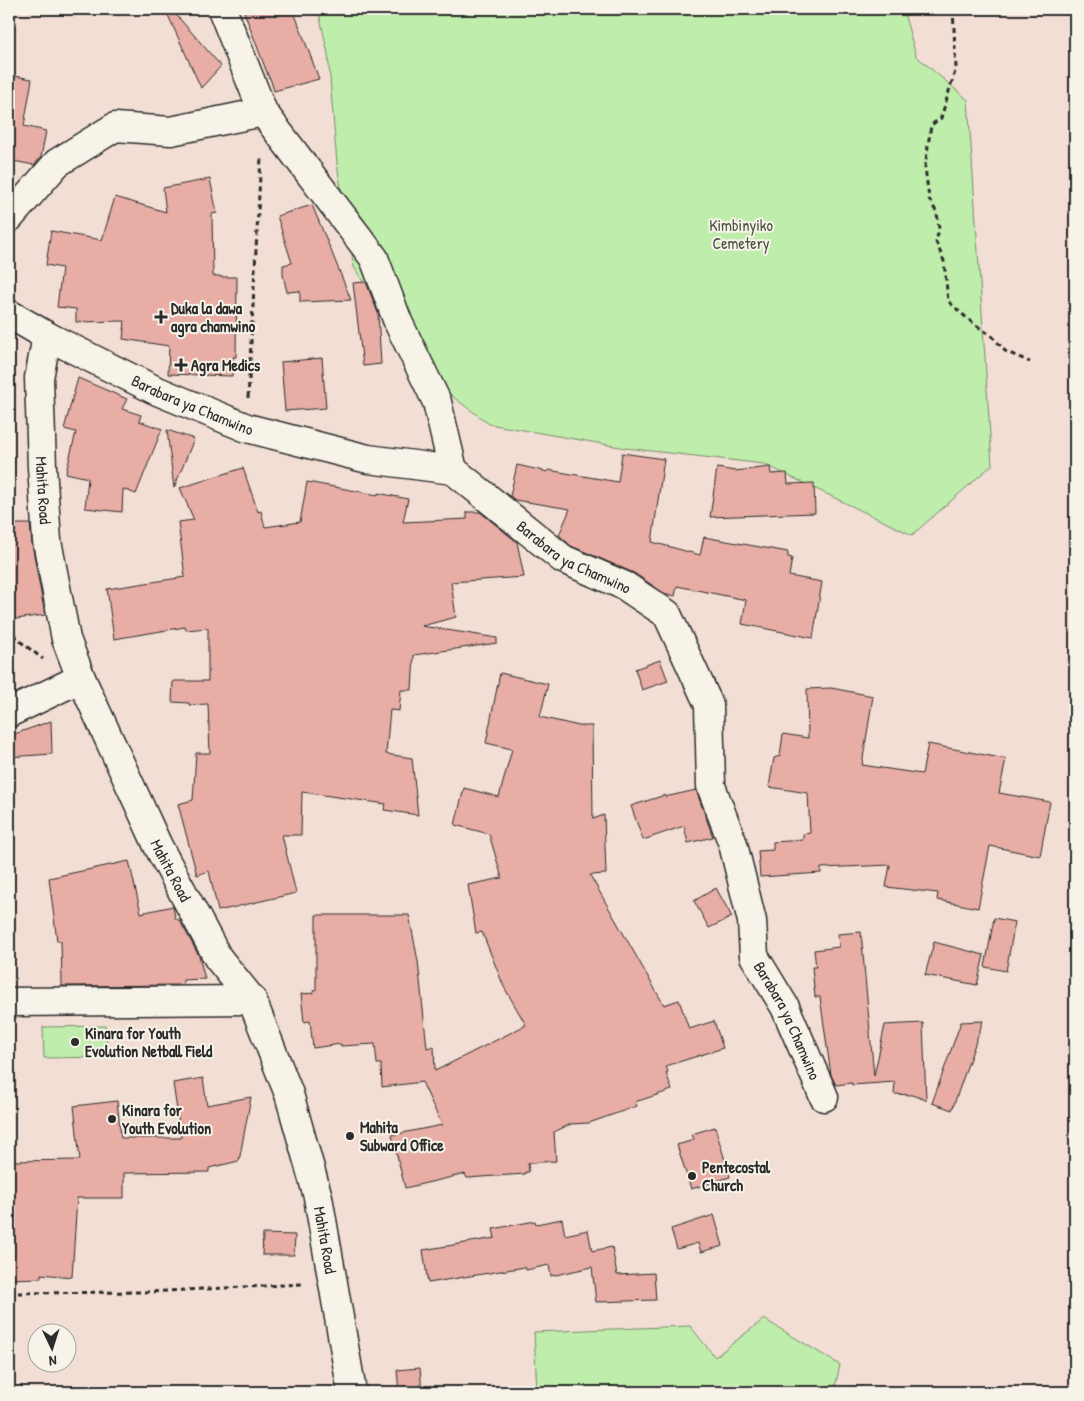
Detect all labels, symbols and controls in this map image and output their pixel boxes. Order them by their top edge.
park label: Kimbinyiko Cemetery [709,214,773,254]
place label: Duka la dawa agra chamwino [171,297,256,338]
marker: Duka la dawa agra chamwino [155,311,167,323]
place label: Agra Medics [191,354,261,377]
marker: Agra Medics [175,359,187,371]
street label: Barabara ya Chamwino [128,369,256,440]
street label: Mahita Road [31,456,57,525]
street label: Barabara ya Chamwino [512,515,637,599]
street label: Mahita Road [145,836,197,905]
street label: Barabara ya Chamwino [749,957,826,1084]
place label: Kinara for Youth Evolution Netball Field [85,1022,213,1062]
marker: Kinara for Youth Evolution Netball Field [69,1036,81,1048]
place label: Kinara for Youth Evolution [122,1099,211,1139]
marker: Kinara for Youth Evolution [106,1113,118,1125]
place label: Mahita Subward Office [360,1116,444,1156]
marker: Mahita Subward Office [344,1130,356,1142]
place label: Pentecostal Church [702,1156,771,1196]
marker: Pentecostal Church [686,1170,698,1182]
street label: Mahita Road [309,1205,342,1275]
north arrow [28,1324,78,1374]
text: N [48,1352,57,1371]

